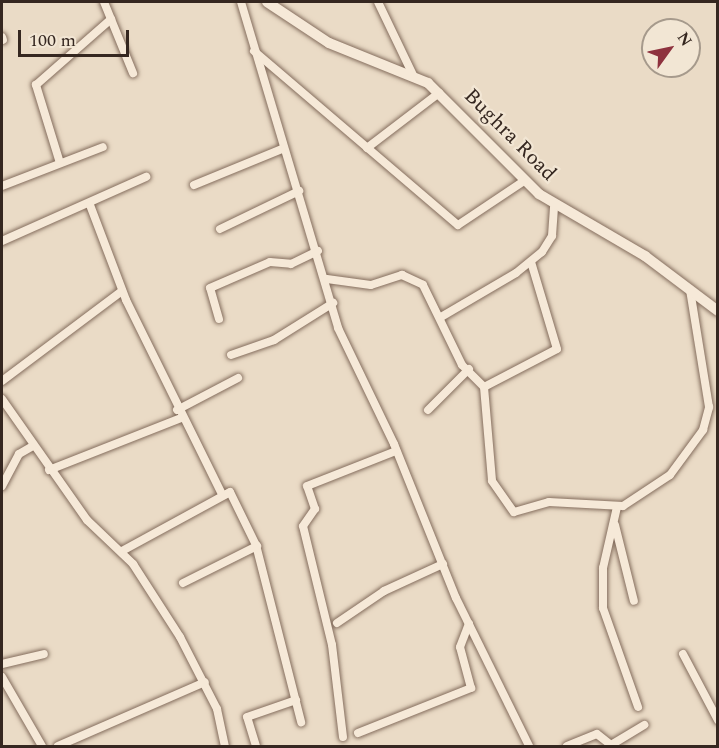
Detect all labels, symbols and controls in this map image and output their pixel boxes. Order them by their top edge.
scale bar [21,18,132,56]
north arrow [641,18,701,78]
text: 100 m [29,27,76,54]
text: N [671,27,698,51]
street label: Bughra Road [458,83,562,187]

